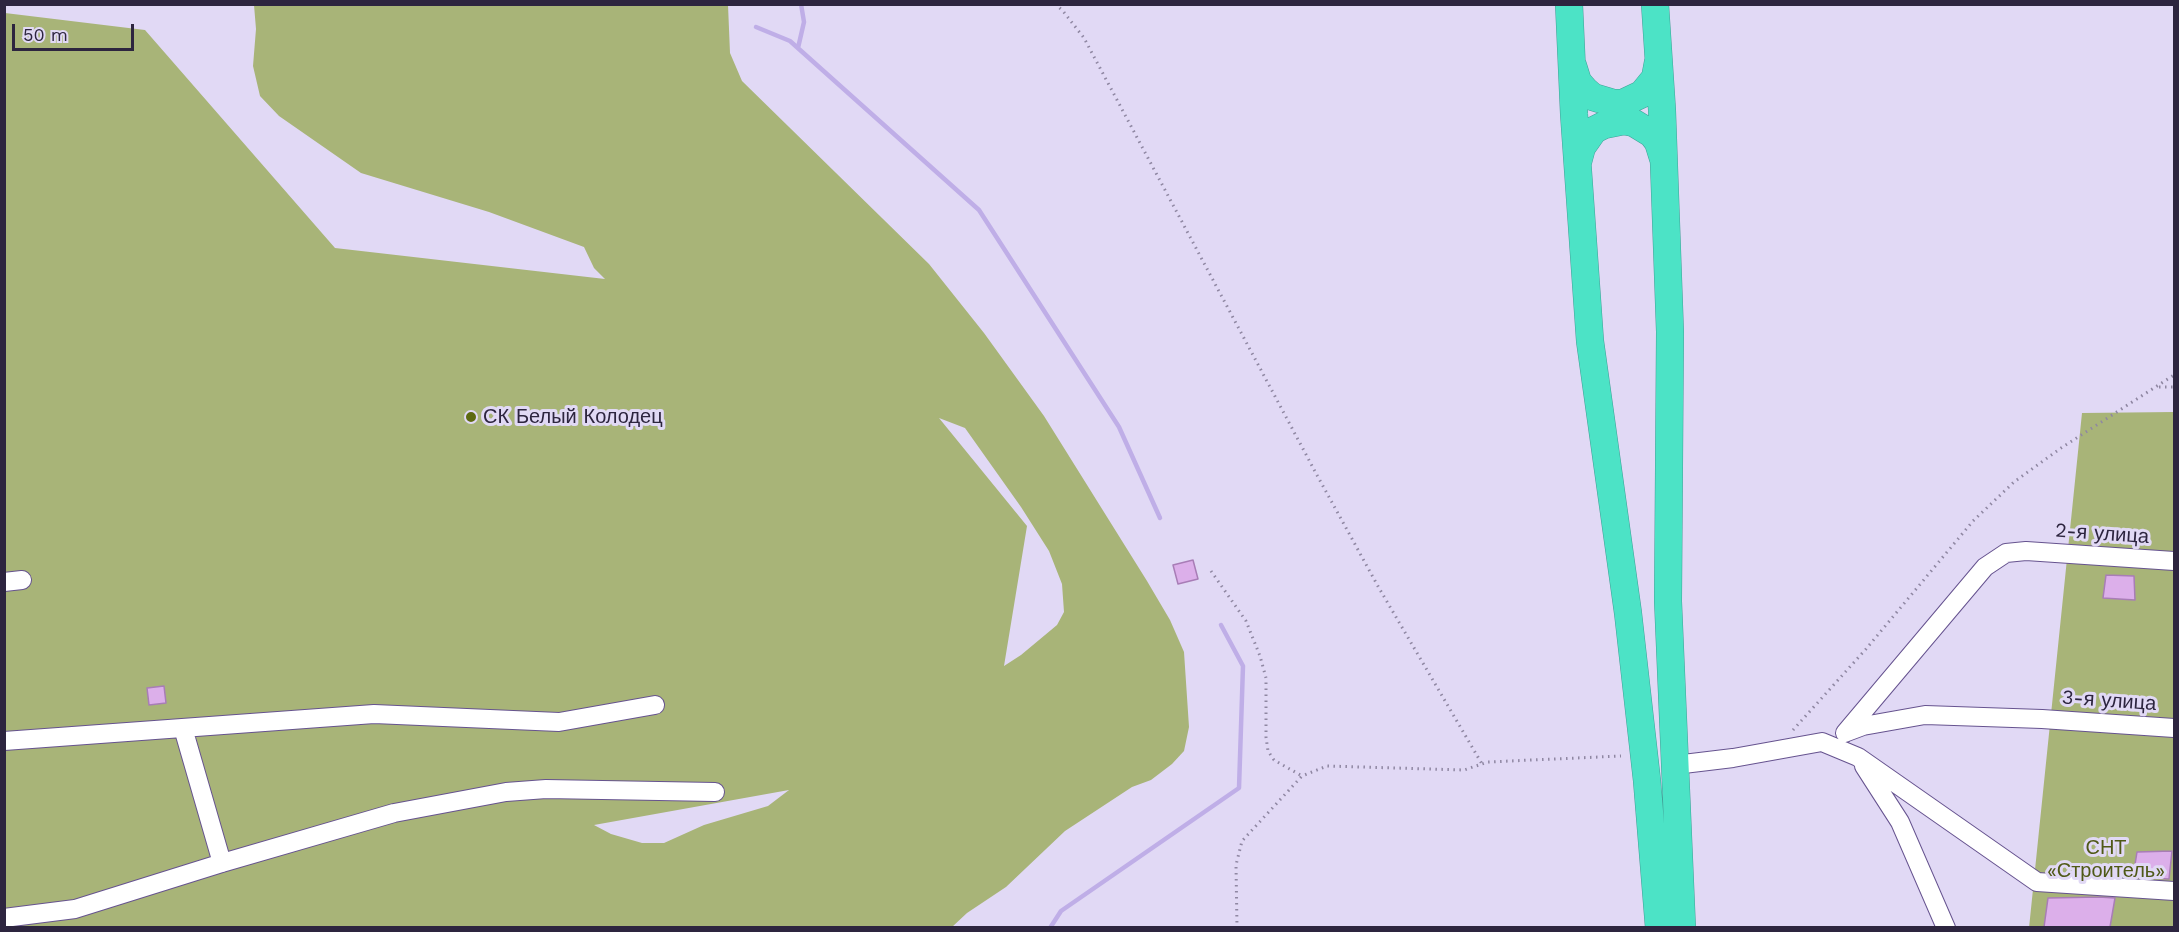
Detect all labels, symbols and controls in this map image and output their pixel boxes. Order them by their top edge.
scale bar [15,12,136,50]
text: 50 m [23,24,68,45]
place label: СК Белый Колодец [483,405,663,429]
marker: СК Белый Колодец [464,410,478,424]
street label: 2-я улица [2054,519,2150,549]
street label: 3-я улица [2061,686,2157,716]
park label: СНТ «Строитель» [2047,836,2165,883]

